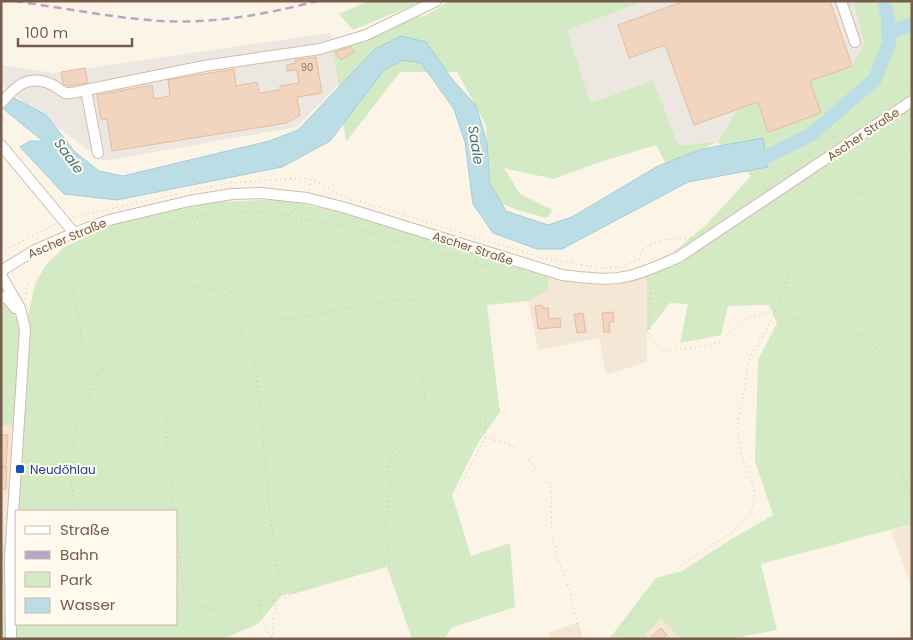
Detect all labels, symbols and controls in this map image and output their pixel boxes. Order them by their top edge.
scale bar [18,15,131,47]
text: 100 m [25,22,68,43]
house number: 90 [301,60,313,75]
street label: Ascher Straße [823,103,903,165]
water label: Saale [463,124,489,166]
water label: Saale [49,134,89,178]
street label: Ascher Straße [25,214,109,262]
street label: Ascher Straße [430,227,516,269]
place label: Neudöhlau [30,461,96,478]
marker: Neudöhlau [14,463,26,475]
legend [15,510,178,625]
text: Straße [60,519,110,540]
text: Bahn [60,544,99,565]
text: Park [60,569,92,590]
text: Wasser [60,594,116,615]

